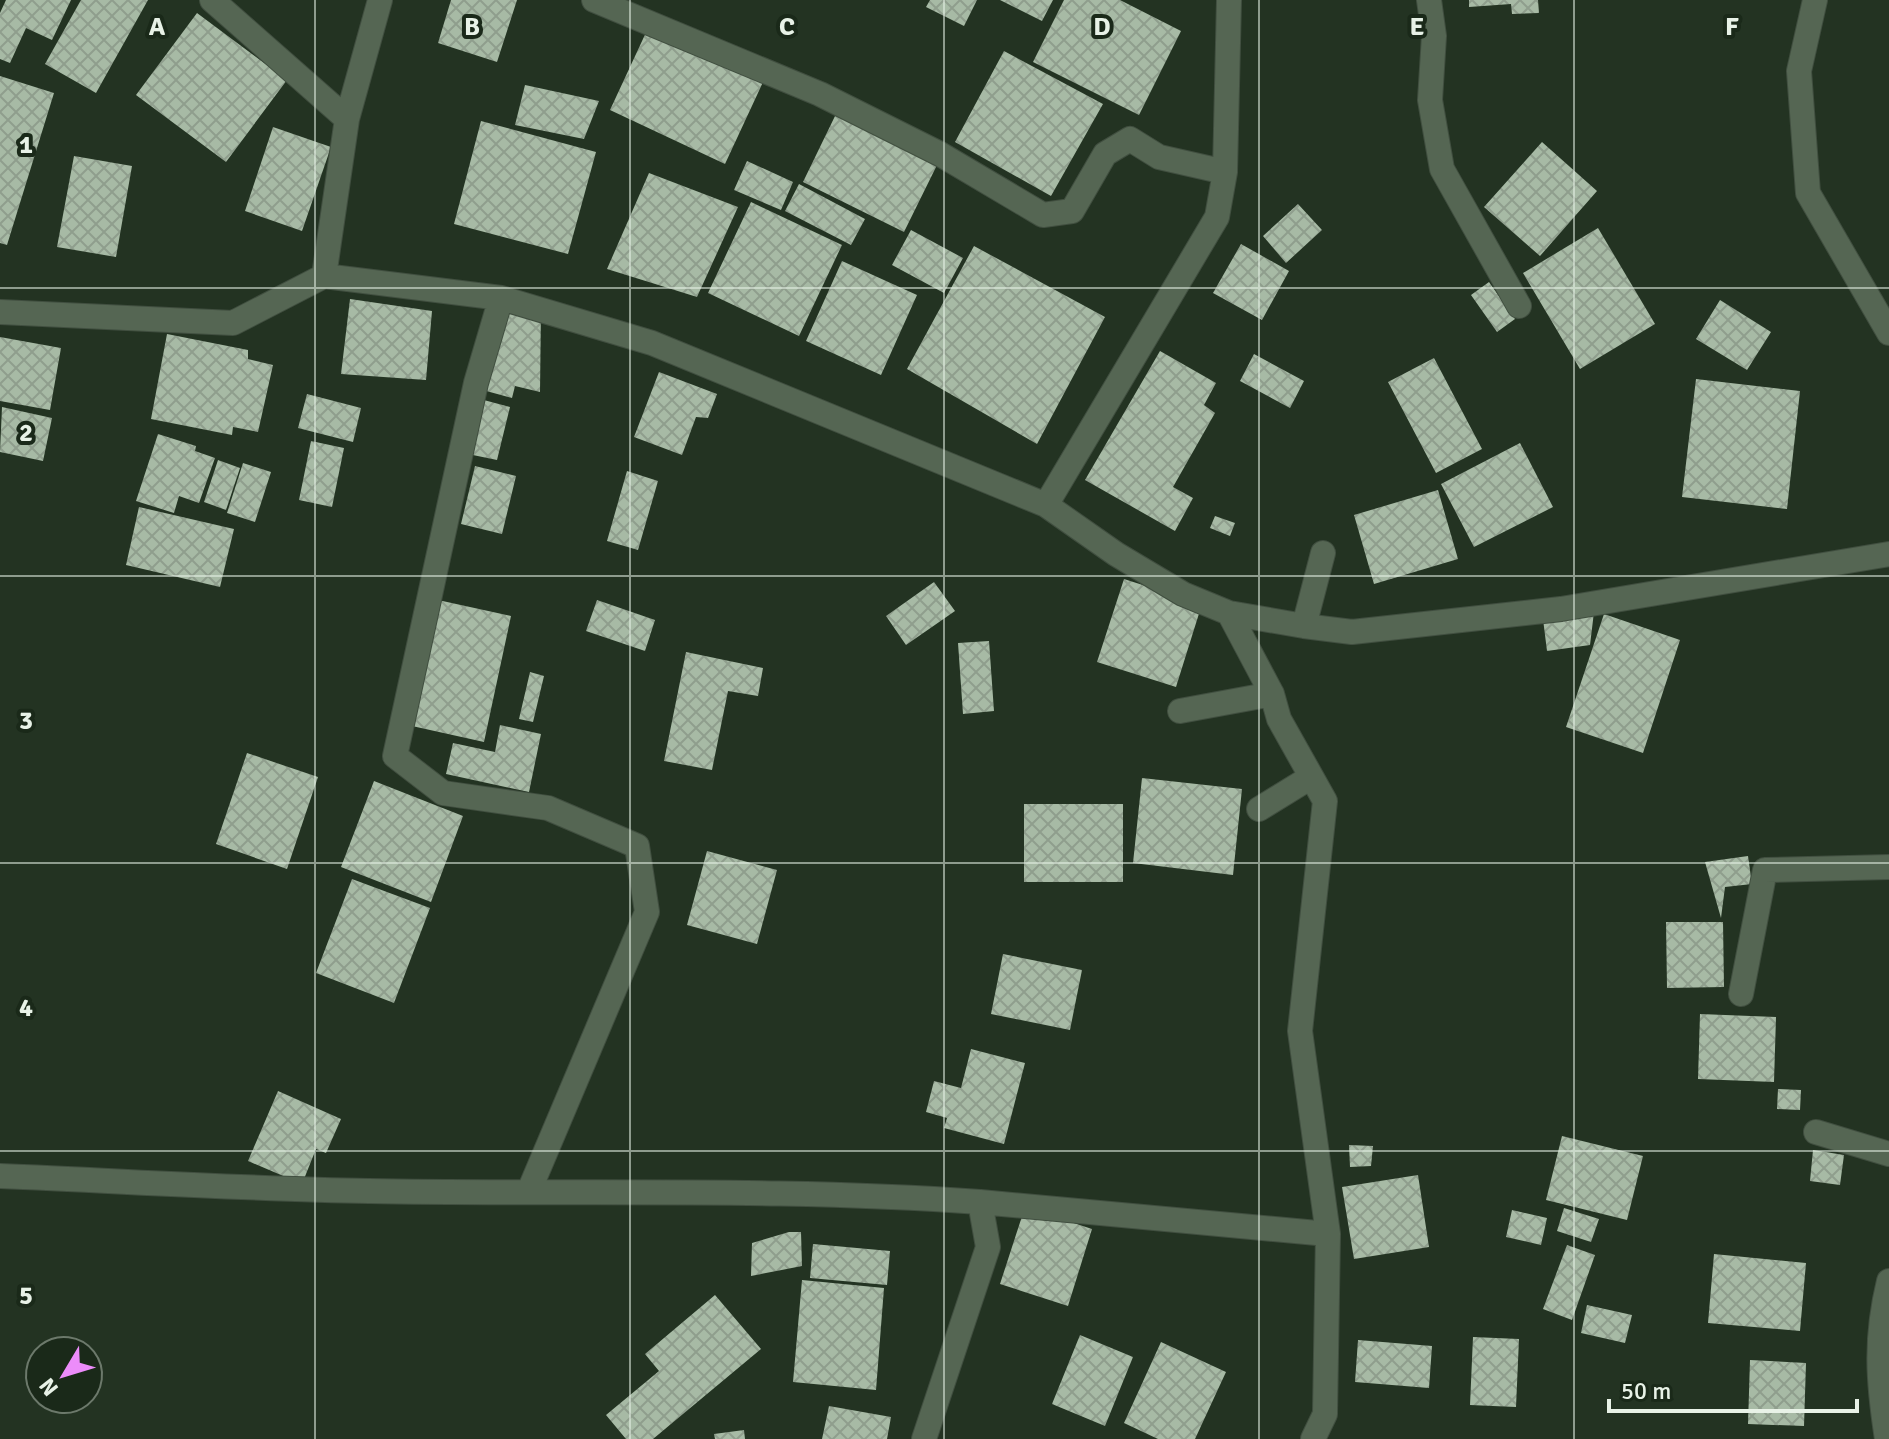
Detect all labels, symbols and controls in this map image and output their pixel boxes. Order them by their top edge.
text: A [149,11,166,43]
text: B [464,11,480,43]
text: C [779,11,795,43]
text: D [1093,11,1111,43]
text: E [1410,11,1424,43]
text: F [1725,11,1739,43]
text: 1 [19,129,33,161]
text: 2 [19,417,33,449]
text: 3 [19,705,33,737]
text: 4 [19,992,33,1024]
text: 5 [19,1280,33,1312]
north arrow [24,1335,104,1415]
scale bar [1609,1363,1857,1413]
text: N [33,1373,64,1401]
text: 50 m [1621,1376,1671,1406]

